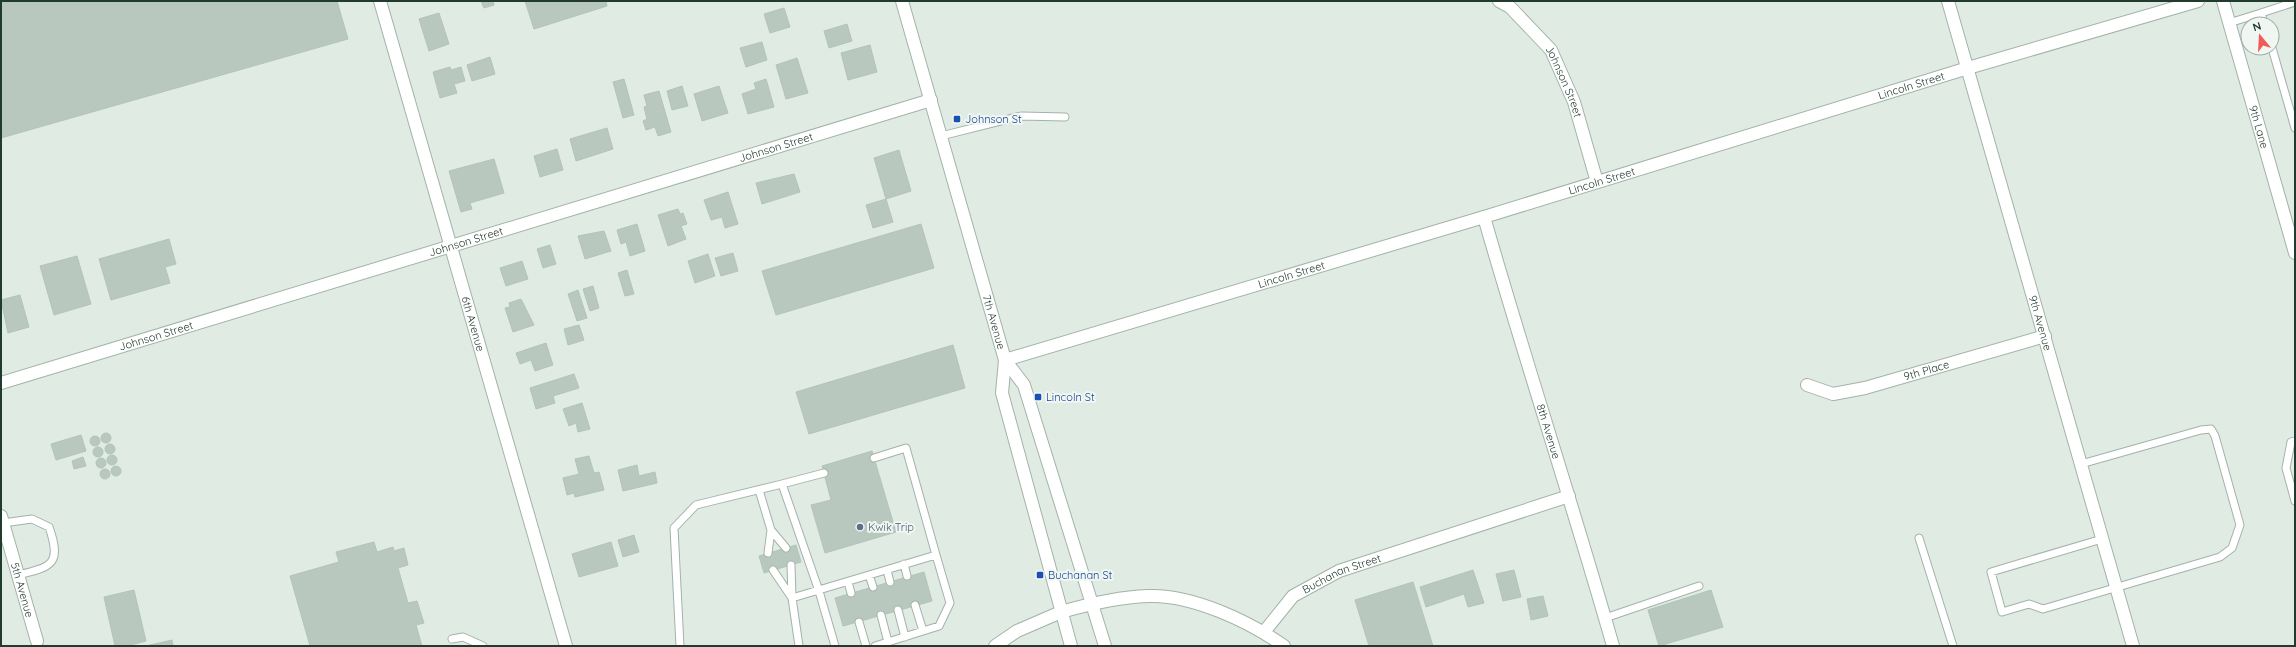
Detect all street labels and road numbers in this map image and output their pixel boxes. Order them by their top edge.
street label: Johnson Street [1543,42,1585,119]
street label: Lincoln Street [1876,69,1947,102]
street label: 9th Lane [2246,104,2272,150]
street label: Johnson Street [737,129,815,165]
street label: Lincoln Street [1567,164,1637,198]
street label: Johnson Street [427,224,505,259]
street label: Lincoln Street [1256,258,1327,291]
street label: 7th Avenue [980,293,1009,351]
street label: 9th Avenue [2026,294,2055,352]
street label: 6th Avenue [459,295,488,353]
street label: Johnson Street [117,318,195,354]
street label: 9th Place [1902,357,1951,383]
street label: 8th Avenue [1534,402,1564,461]
street label: Buchanan Street [1300,551,1383,597]
street label: 5th Avenue [8,561,37,619]

